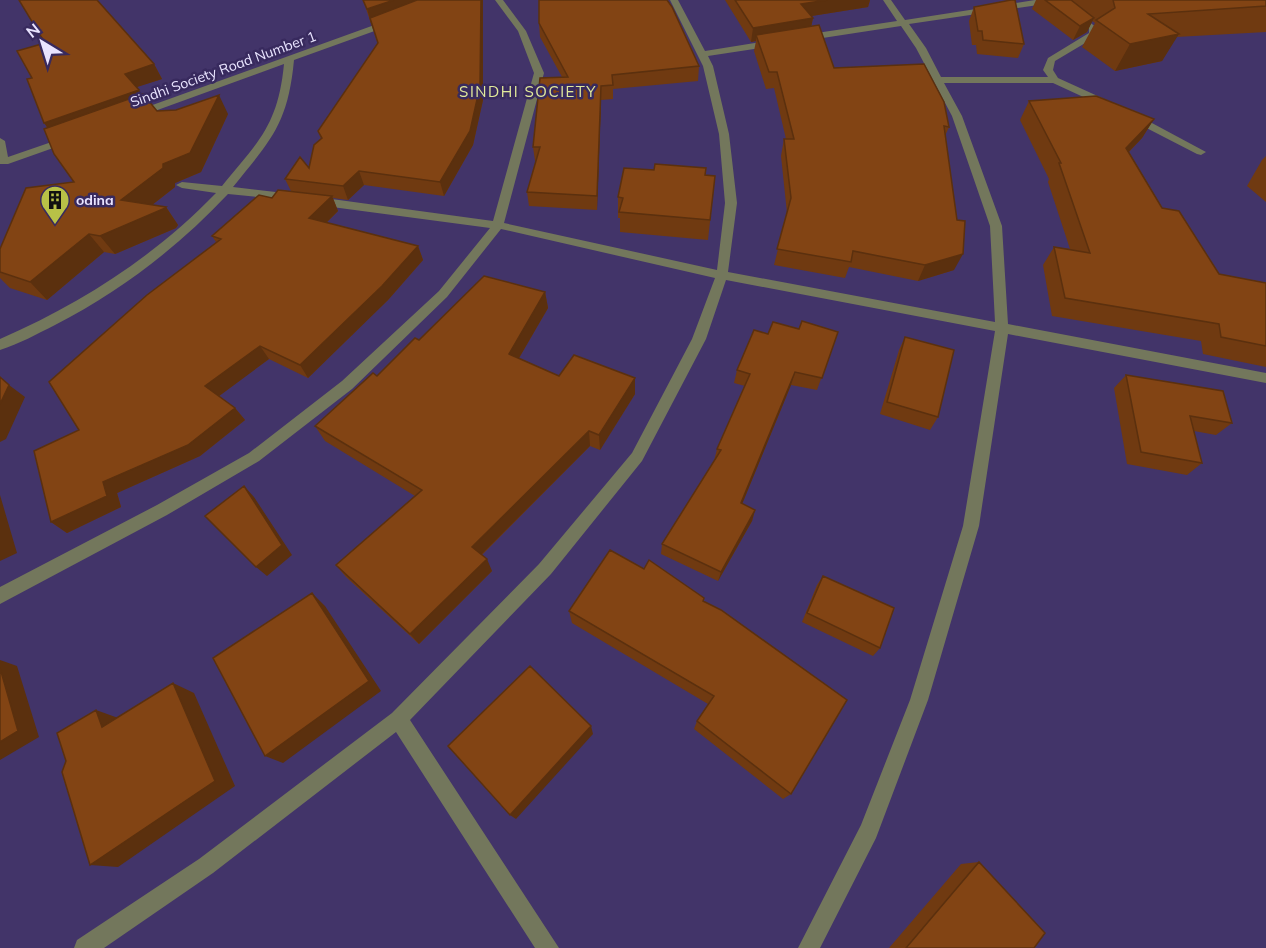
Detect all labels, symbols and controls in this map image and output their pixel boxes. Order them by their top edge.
north arrow [12,12,72,72]
text: N [22,19,44,42]
street label: Sindhi Society Road Number 1 [128,27,318,111]
district label: SINDHI SOCIETY [459,82,597,101]
building icon: odina [39,184,71,226]
place label: odina [76,191,114,209]

